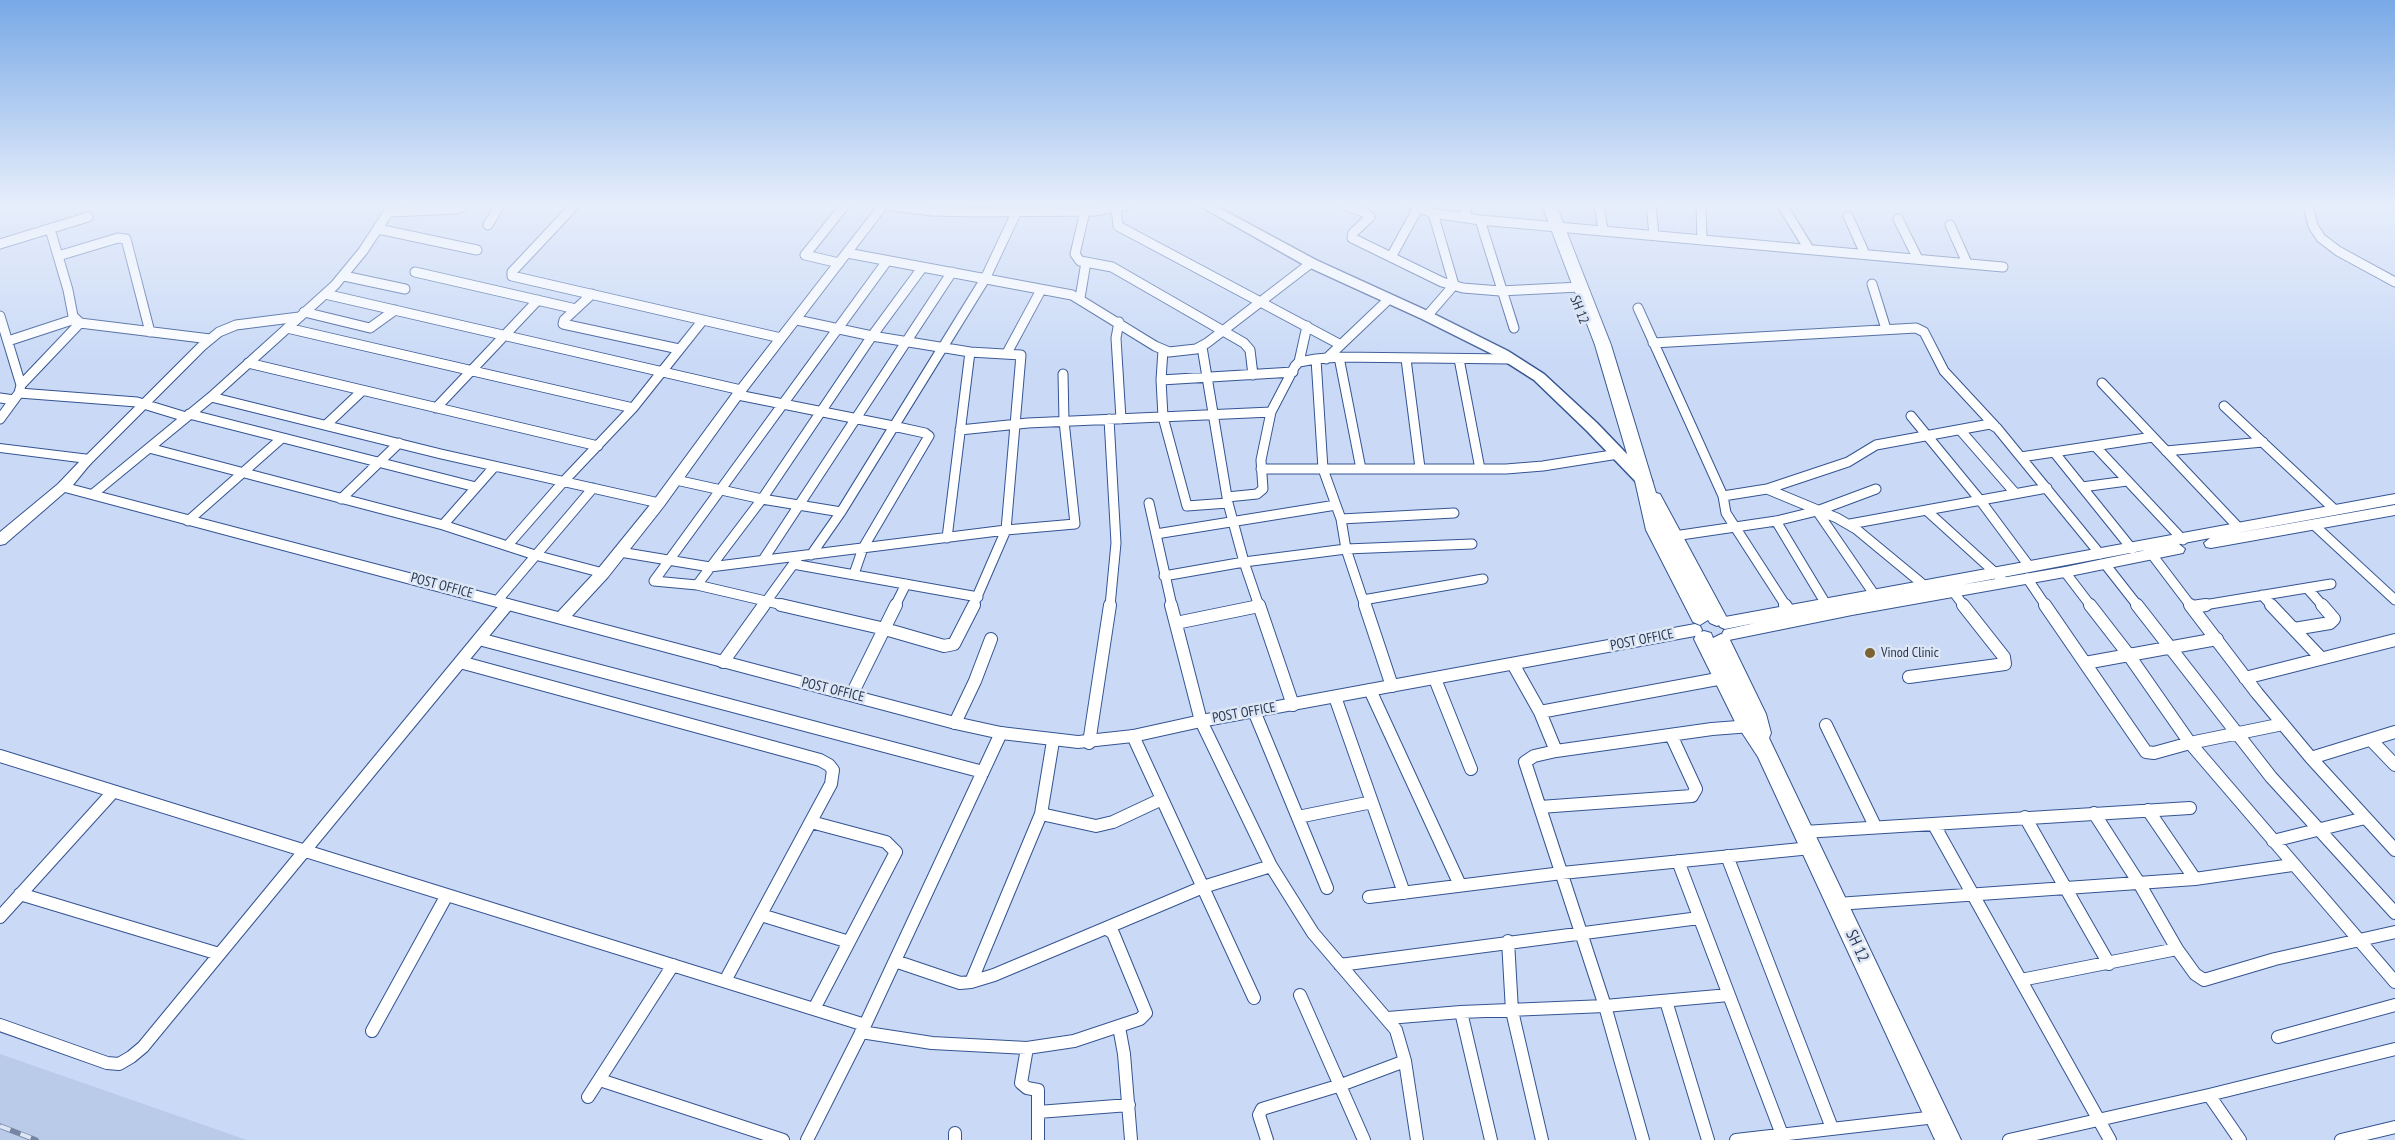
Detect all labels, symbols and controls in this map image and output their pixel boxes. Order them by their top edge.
street label: SH 12 [1566,293,1592,327]
street label: POST OFFICE [409,570,475,602]
street label: POST OFFICE [1609,626,1675,654]
place label: Vinod Clinic [1881,645,1939,661]
marker: Vinod Clinic [1863,646,1877,660]
street label: POST OFFICE [800,674,866,706]
street label: POST OFFICE [1211,699,1277,727]
street label: SH 12 [1841,927,1873,965]

